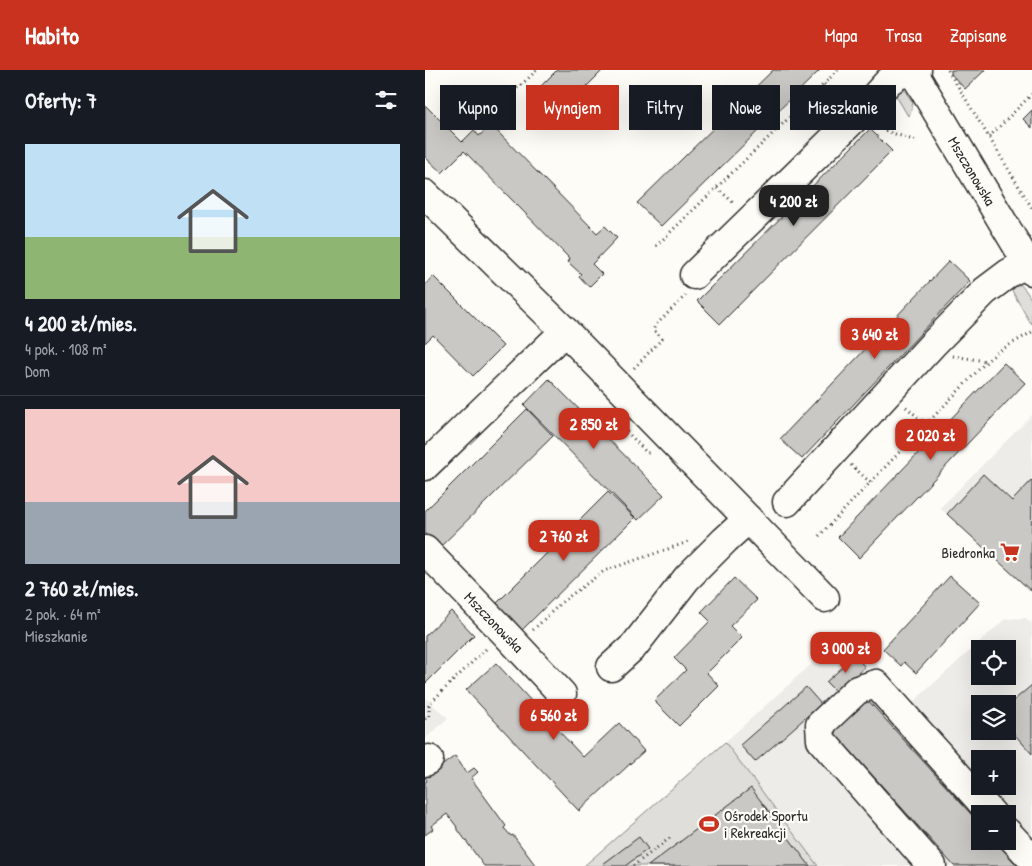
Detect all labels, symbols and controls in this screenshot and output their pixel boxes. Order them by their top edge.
text: Habito [25,19,79,51]
text: Mapa [825,23,857,48]
text: Trasa [885,23,922,48]
text: Zapisane [950,23,1007,48]
chip: Kupno [440,85,516,130]
chip: Wynajem [526,85,619,130]
chip: Filtry [629,85,702,130]
chip: Nowe [712,85,780,130]
chip: Mieszkanie [790,85,896,130]
text: Oferty: 7 [25,86,97,115]
icon: filters [372,86,400,114]
street label: Mszczonowska [943,133,1001,210]
icon: home [168,176,258,266]
pin: 4 200 zł [742,184,846,227]
text: 4 200 zł [770,190,818,212]
text: 4 200 zł/mies. [25,309,137,338]
pin: 3 640 zł [823,318,927,360]
text: 3 640 zł [851,323,899,345]
text: 4 pok. · 108 m² [25,338,107,360]
text: Dom [25,360,50,382]
pin: 2 850 zł [542,408,646,450]
text: 2 850 zł [570,413,618,435]
pin: 2 020 zł [879,418,983,461]
text: 2 020 zł [906,424,956,446]
icon: home [168,442,258,532]
pin: 2 760 zł [512,520,616,562]
text: 2 760 zł [539,525,589,547]
supermarket icon: Biedronka [999,541,1021,563]
place label: Biedronka [942,542,995,563]
text: 2 760 zł/mies. [25,574,138,603]
street label: Mszczonowska [460,587,528,657]
text: 2 pok. · 64 m² [25,603,101,625]
text: Mieszkanie [25,625,88,647]
pin: 3 000 zł [794,632,898,674]
text: 3 000 zł [822,637,870,659]
map controls [971,640,1016,850]
button: locate [971,640,1016,685]
button: layers [971,695,1016,740]
pin: 6 560 zł [502,698,606,741]
text: 6 560 zł [531,704,578,726]
button: + [971,750,1016,795]
place label: Ośrodek Sportu i Rekreakcji [724,805,808,843]
button: − [971,805,1016,850]
sports icon: Ośrodek Sportu i Rekreakcji [698,813,720,835]

